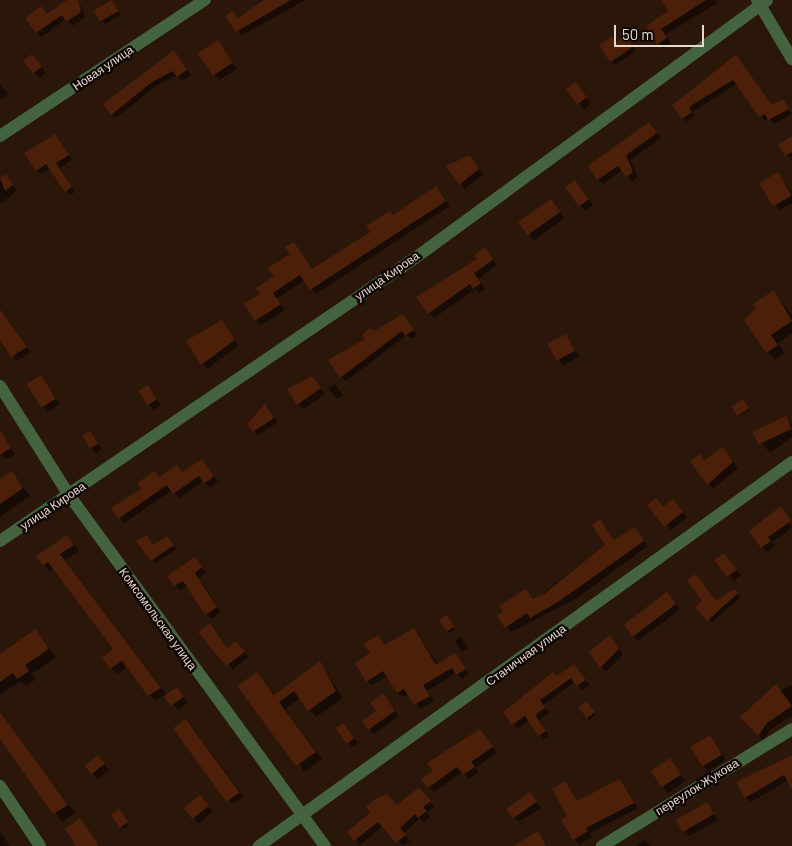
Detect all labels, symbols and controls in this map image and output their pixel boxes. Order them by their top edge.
scale bar [617,15,707,47]
text: 50 m [622,25,654,43]
street label: Новая улица [70,42,136,94]
street label: улица Кирова [352,248,422,304]
street label: улица Кирова [18,479,88,533]
street label: Комсомольская улица [116,565,200,673]
street label: Станичная улица [483,621,569,689]
street label: переулок Жукова [653,756,741,818]

